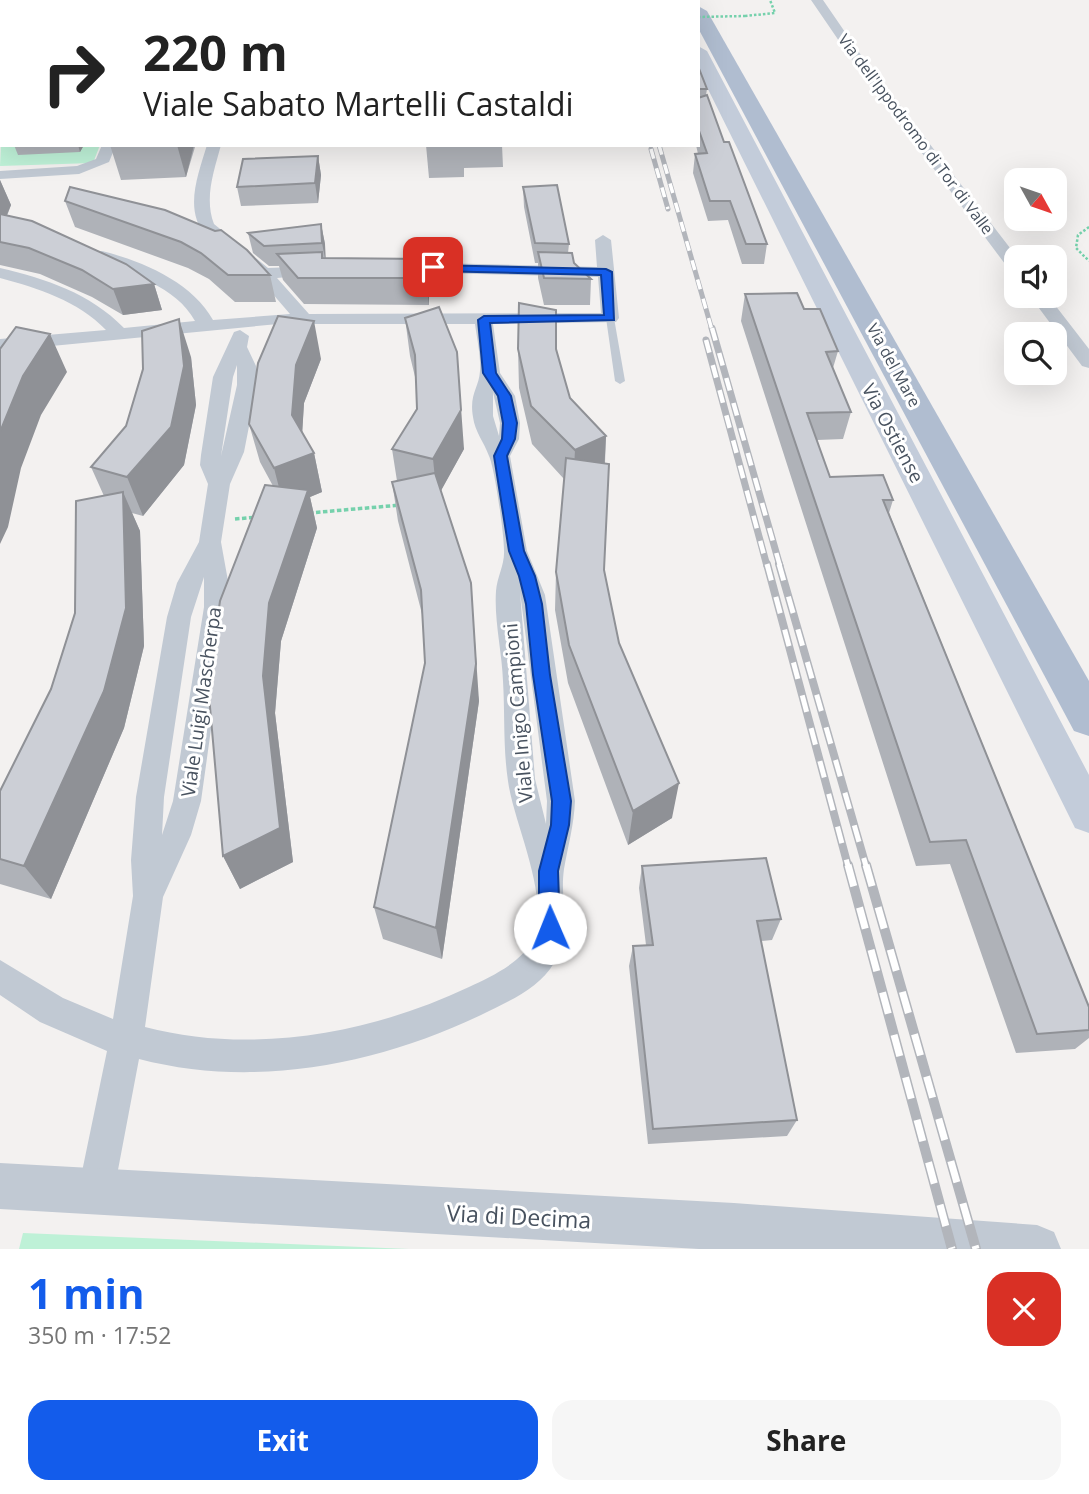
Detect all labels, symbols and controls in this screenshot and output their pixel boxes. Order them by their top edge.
text: 220 m [143,19,288,85]
icon: right [28,28,119,119]
street label: Via dell'Ippodromo di Tor di Valle [833,29,999,239]
text: Viale Sabato Martelli Castaldi [143,82,574,125]
north arrow [1004,168,1068,231]
map controls [1004,168,1067,385]
pin [403,237,463,297]
button: sound [1004,245,1067,308]
icon: arrive [414,248,452,286]
street label: Via del Mare [862,319,926,411]
button: search [1004,322,1067,385]
street label: Via Ostiense [856,379,930,487]
street label: Viale Luigi Mascherpa [175,605,227,799]
street label: Viale Inigo Campioni [497,622,539,804]
position arrow [513,891,587,965]
street label: Via di Decima [446,1196,592,1236]
text: 1 min [28,1264,145,1321]
button: close [987,1272,1061,1346]
text: 350 m · 17:52 [28,1319,171,1351]
button: Exit [28,1400,538,1480]
button: Share [552,1400,1061,1480]

